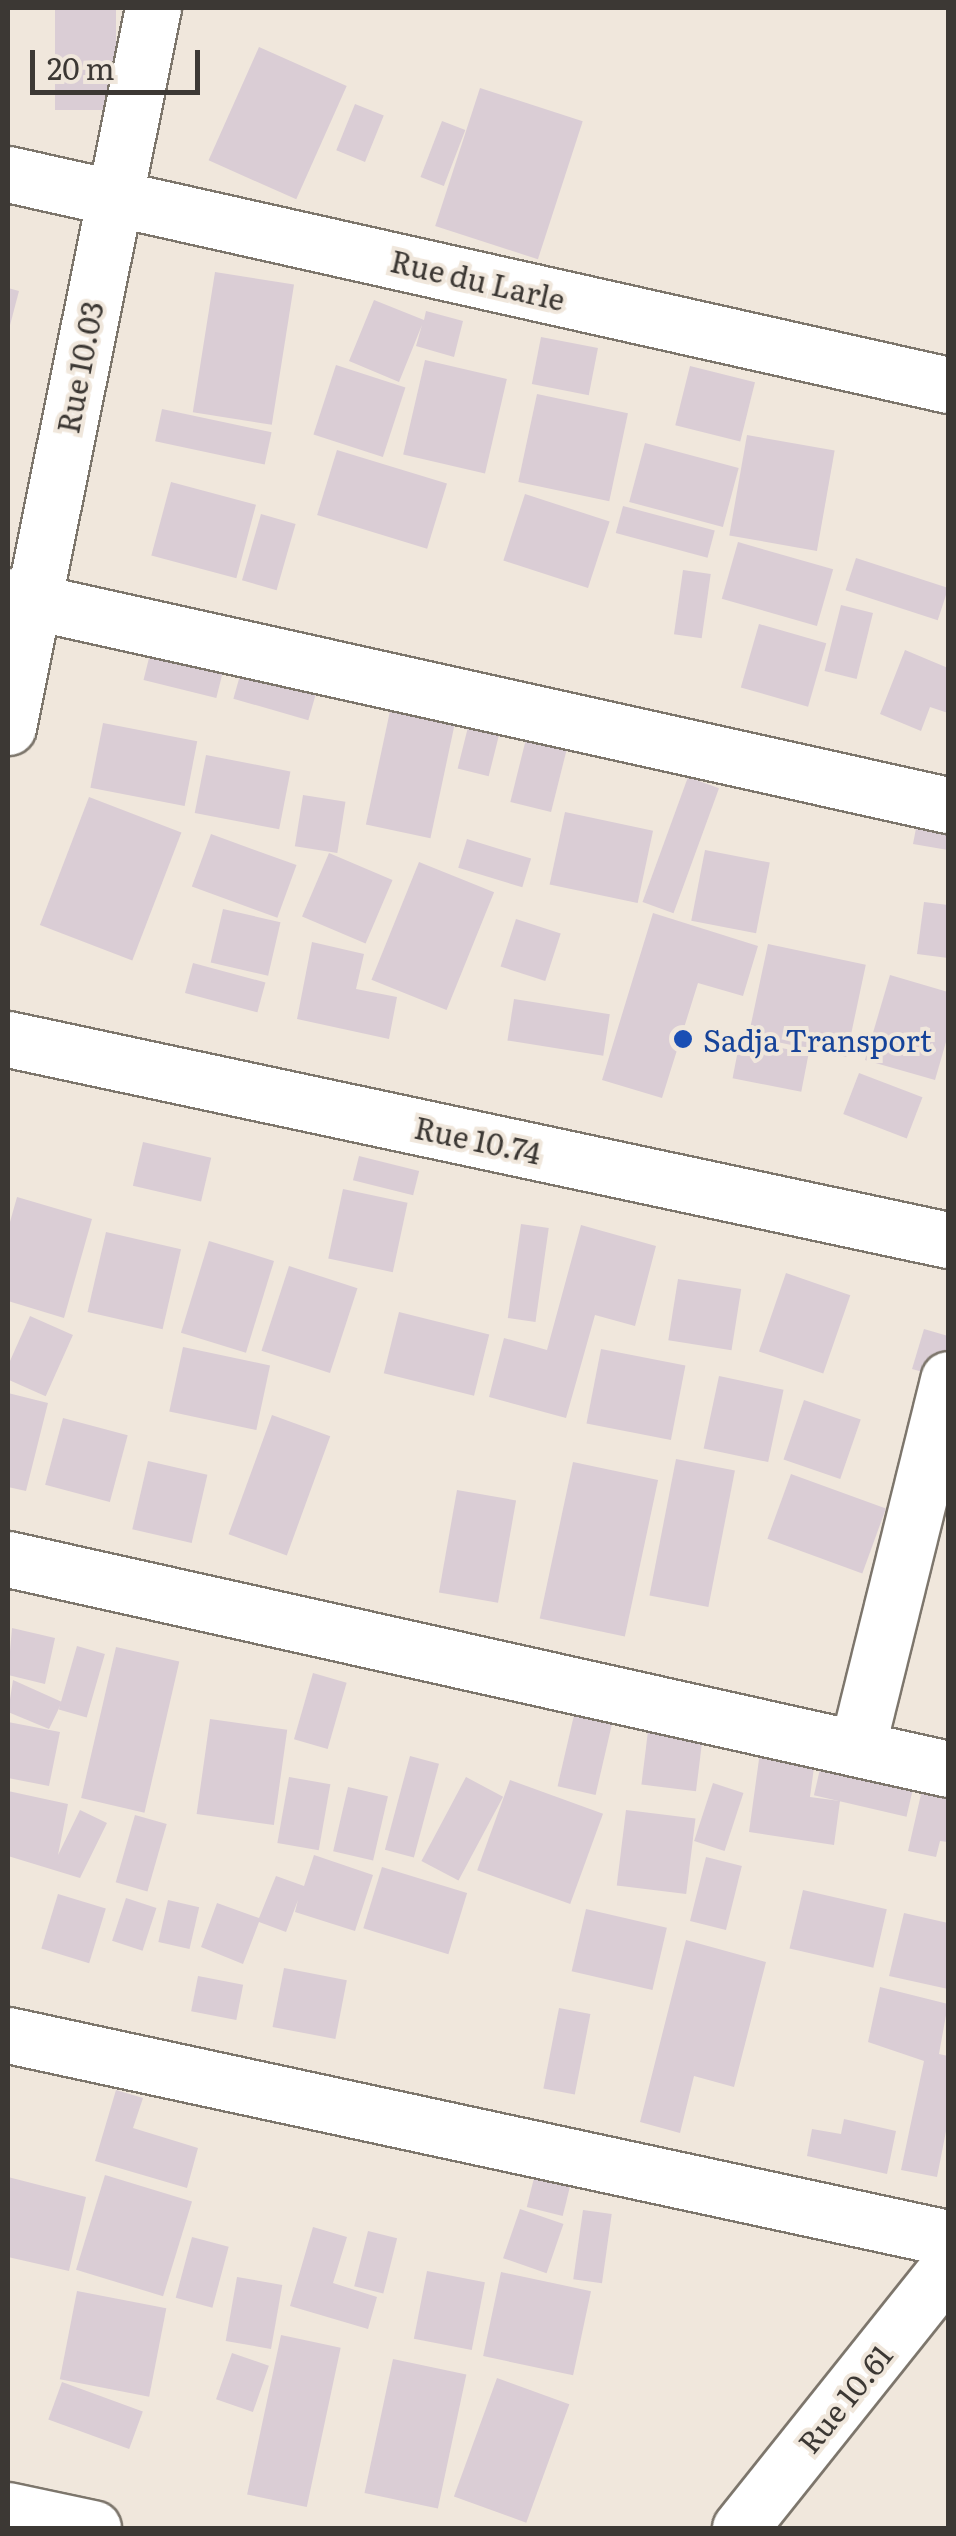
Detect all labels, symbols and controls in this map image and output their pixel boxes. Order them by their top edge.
scale bar [35,30,205,92]
text: 20 m [47,45,115,89]
street label: Rue du Larle [387,241,569,317]
street label: Rue 10.03 [49,298,109,436]
place label: Sadja Transport [703,1021,932,1057]
marker: Sadja Transport [672,1028,694,1050]
street label: Rue 10.74 [411,1108,545,1170]
street label: Rue 10.61 [789,2337,899,2459]

